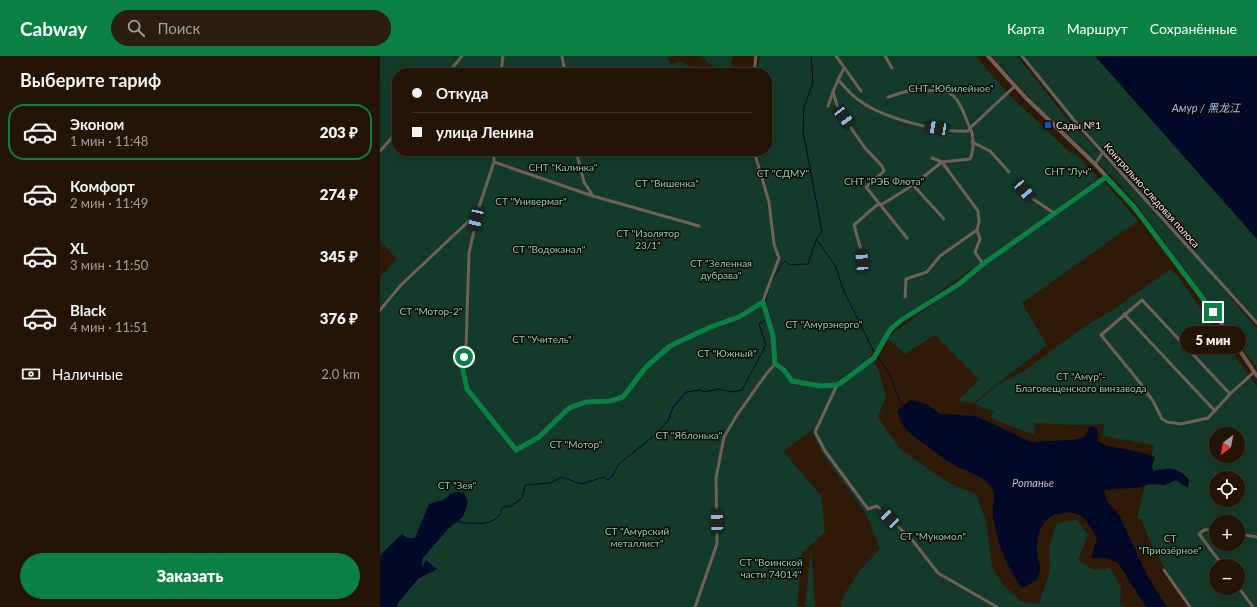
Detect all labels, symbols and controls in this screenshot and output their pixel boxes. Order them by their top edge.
search box [111,10,391,46]
text: Cabway [20,17,87,40]
icon: search [125,17,147,39]
text: Поиск [157,19,200,37]
text: Карта [1007,20,1045,37]
text: Маршрут [1067,20,1128,37]
text: Сохранённые [1150,20,1237,37]
text: Выберите тариф [20,69,161,91]
park label: СНТ "Юбилейное" [908,82,994,94]
text: Откуда [436,84,488,102]
water label: Амур / 黑龙江 [1171,101,1241,114]
car [832,104,856,130]
icon: car [22,114,58,150]
text: Эконом [70,115,124,133]
place label: Сады №1 [1056,119,1101,131]
car [924,120,950,136]
marker: Сады №1 [1043,120,1053,130]
text: 203 ₽ [320,123,358,141]
text: улица Ленина [436,123,534,141]
text: 1 мин · 11:48 [70,133,148,149]
street label: Контрольно-следовая полоса [1102,140,1202,250]
park label: СНТ "Калинка" [528,161,598,173]
park label: СНТ "Луч" [1044,165,1092,177]
park label: СТ "СДМУ" [757,167,810,179]
park label: СНТ "РЭБ Флота" [844,175,924,187]
icon: car [22,176,58,212]
text: Комфорт [70,177,135,195]
park label: СТ "Вишенка" [635,177,699,189]
car [1012,177,1036,203]
text: 274 ₽ [320,185,358,203]
text: 2 мин · 11:49 [70,195,148,211]
park label: СТ "Универмаг" [495,195,567,207]
car [467,206,485,232]
park label: СТ "Изолятор 23/1" [616,227,680,251]
icon: car [22,238,58,274]
text: XL [70,239,88,257]
park label: СТ "Водоканал" [513,243,586,255]
text: 345 ₽ [320,247,358,265]
car [855,249,869,273]
text: 3 мин · 11:50 [70,257,148,273]
park label: СТ "Зеленная дубрава" [690,257,752,281]
icon: car [22,300,58,336]
text: Black [70,301,106,319]
route end [1204,303,1222,321]
park label: СТ "Мотор-2" [400,305,463,317]
text: 376 ₽ [320,309,358,327]
park label: СТ "Амурэнерго" [785,318,863,330]
text: 4 мин · 11:51 [70,319,148,335]
callout: 5 мин [1180,326,1246,354]
text: 5 мин [1195,332,1231,348]
park label: СТ "Учитель" [512,333,572,345]
park label: СТ "Южный" [697,347,757,359]
route start [455,348,473,366]
icon: cash [20,363,42,385]
text: Наличные [52,365,123,383]
text: 2.0 km [321,366,360,382]
park label: СТ "Амур"- Благовещенского винзавода [1015,370,1147,394]
north arrow [1209,427,1245,463]
map controls [1209,427,1245,595]
park label: СТ "Яблонька" [656,429,723,441]
park label: СТ "Мотор" [549,438,603,450]
button: locate [1209,471,1245,507]
water label: Ротанье [1012,476,1054,489]
park label: СТ "Зея" [438,479,477,491]
car [876,505,902,531]
car [711,509,723,533]
button: + [1209,515,1245,551]
park label: СТ "Амурский металлист" [605,525,669,549]
park label: СТ "Мукомол" [900,530,966,542]
park label: СТ "Приозёрное" [1138,532,1202,556]
button: Заказать [20,553,360,599]
park label: СТ "Воинской части 74014" [739,556,803,580]
button: − [1209,559,1245,595]

